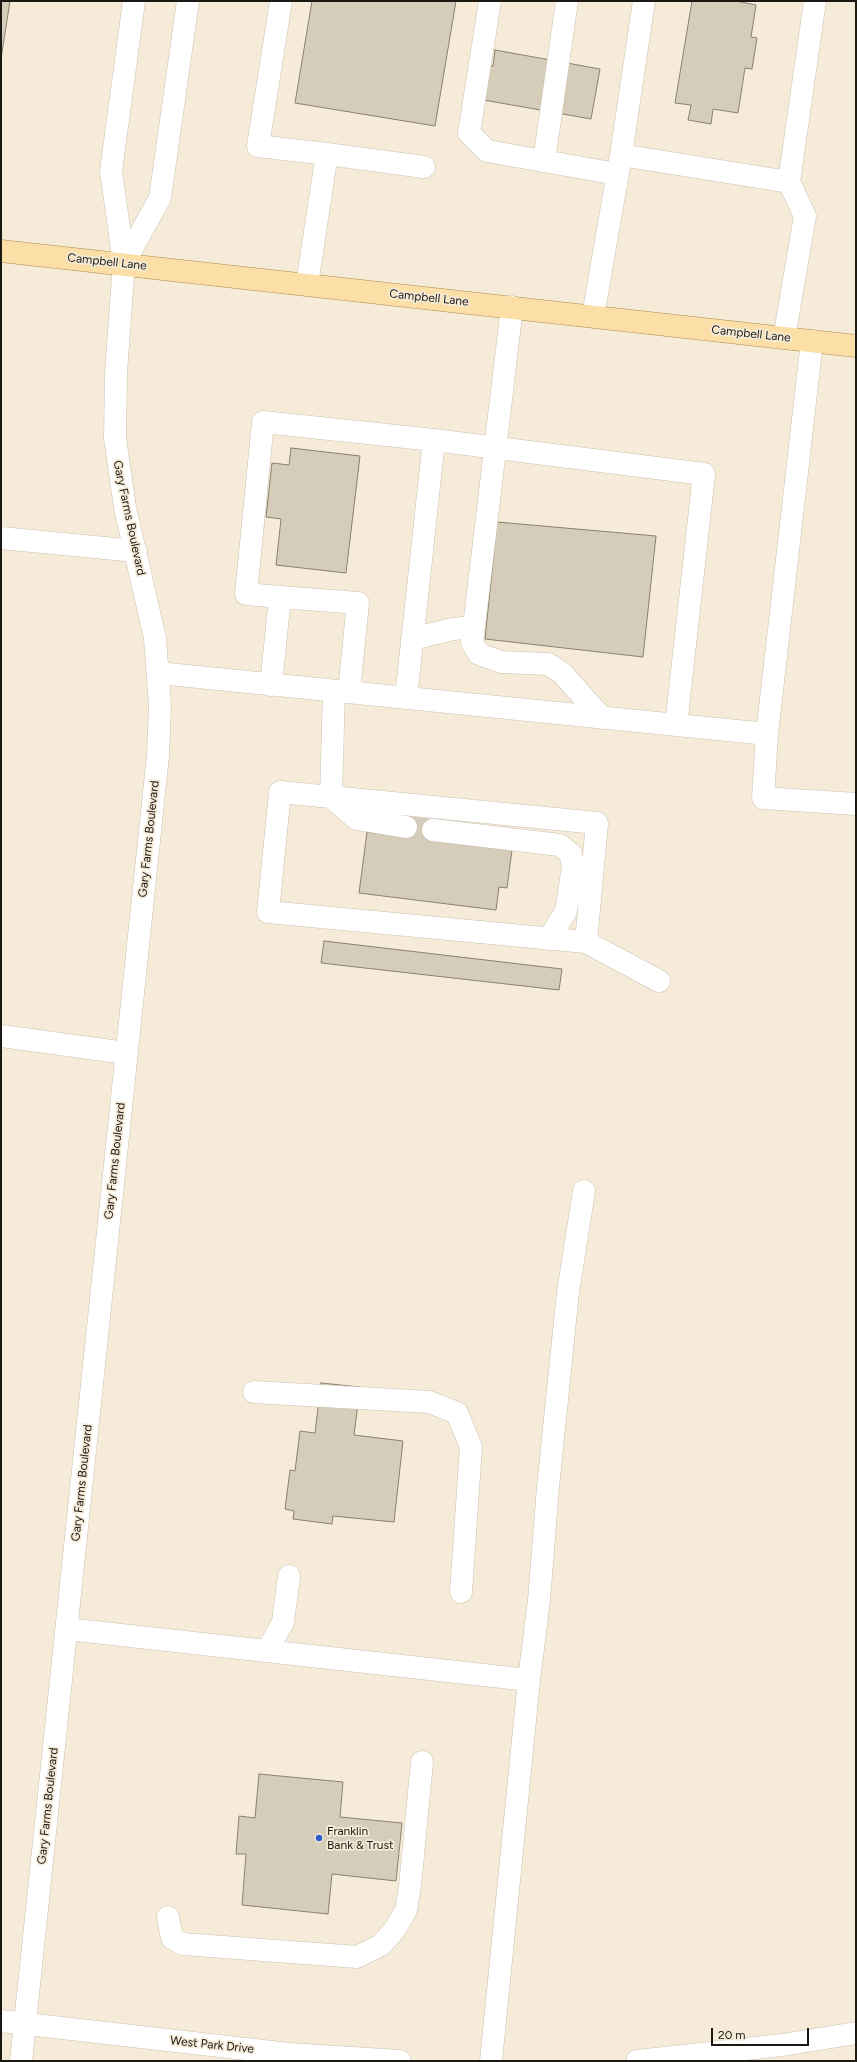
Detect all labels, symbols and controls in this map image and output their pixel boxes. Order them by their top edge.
street label: Campbell Lane [67,251,147,273]
street label: Campbell Lane [389,287,469,309]
street label: Campbell Lane [711,323,791,345]
street label: Gary Farms Boulevard [110,459,148,577]
street label: Gary Farms Boulevard [136,780,162,898]
street label: Gary Farms Boulevard [102,1102,128,1220]
street label: Gary Farms Boulevard [69,1424,95,1542]
street label: Gary Farms Boulevard [35,1747,61,1865]
place label: Franklin Bank & Trust [327,1824,394,1852]
marker: Franklin Bank & Trust [314,1833,324,1843]
scale bar [713,2020,811,2046]
text: 20 m [718,2028,746,2042]
street label: West Park Drive [169,2033,255,2057]

